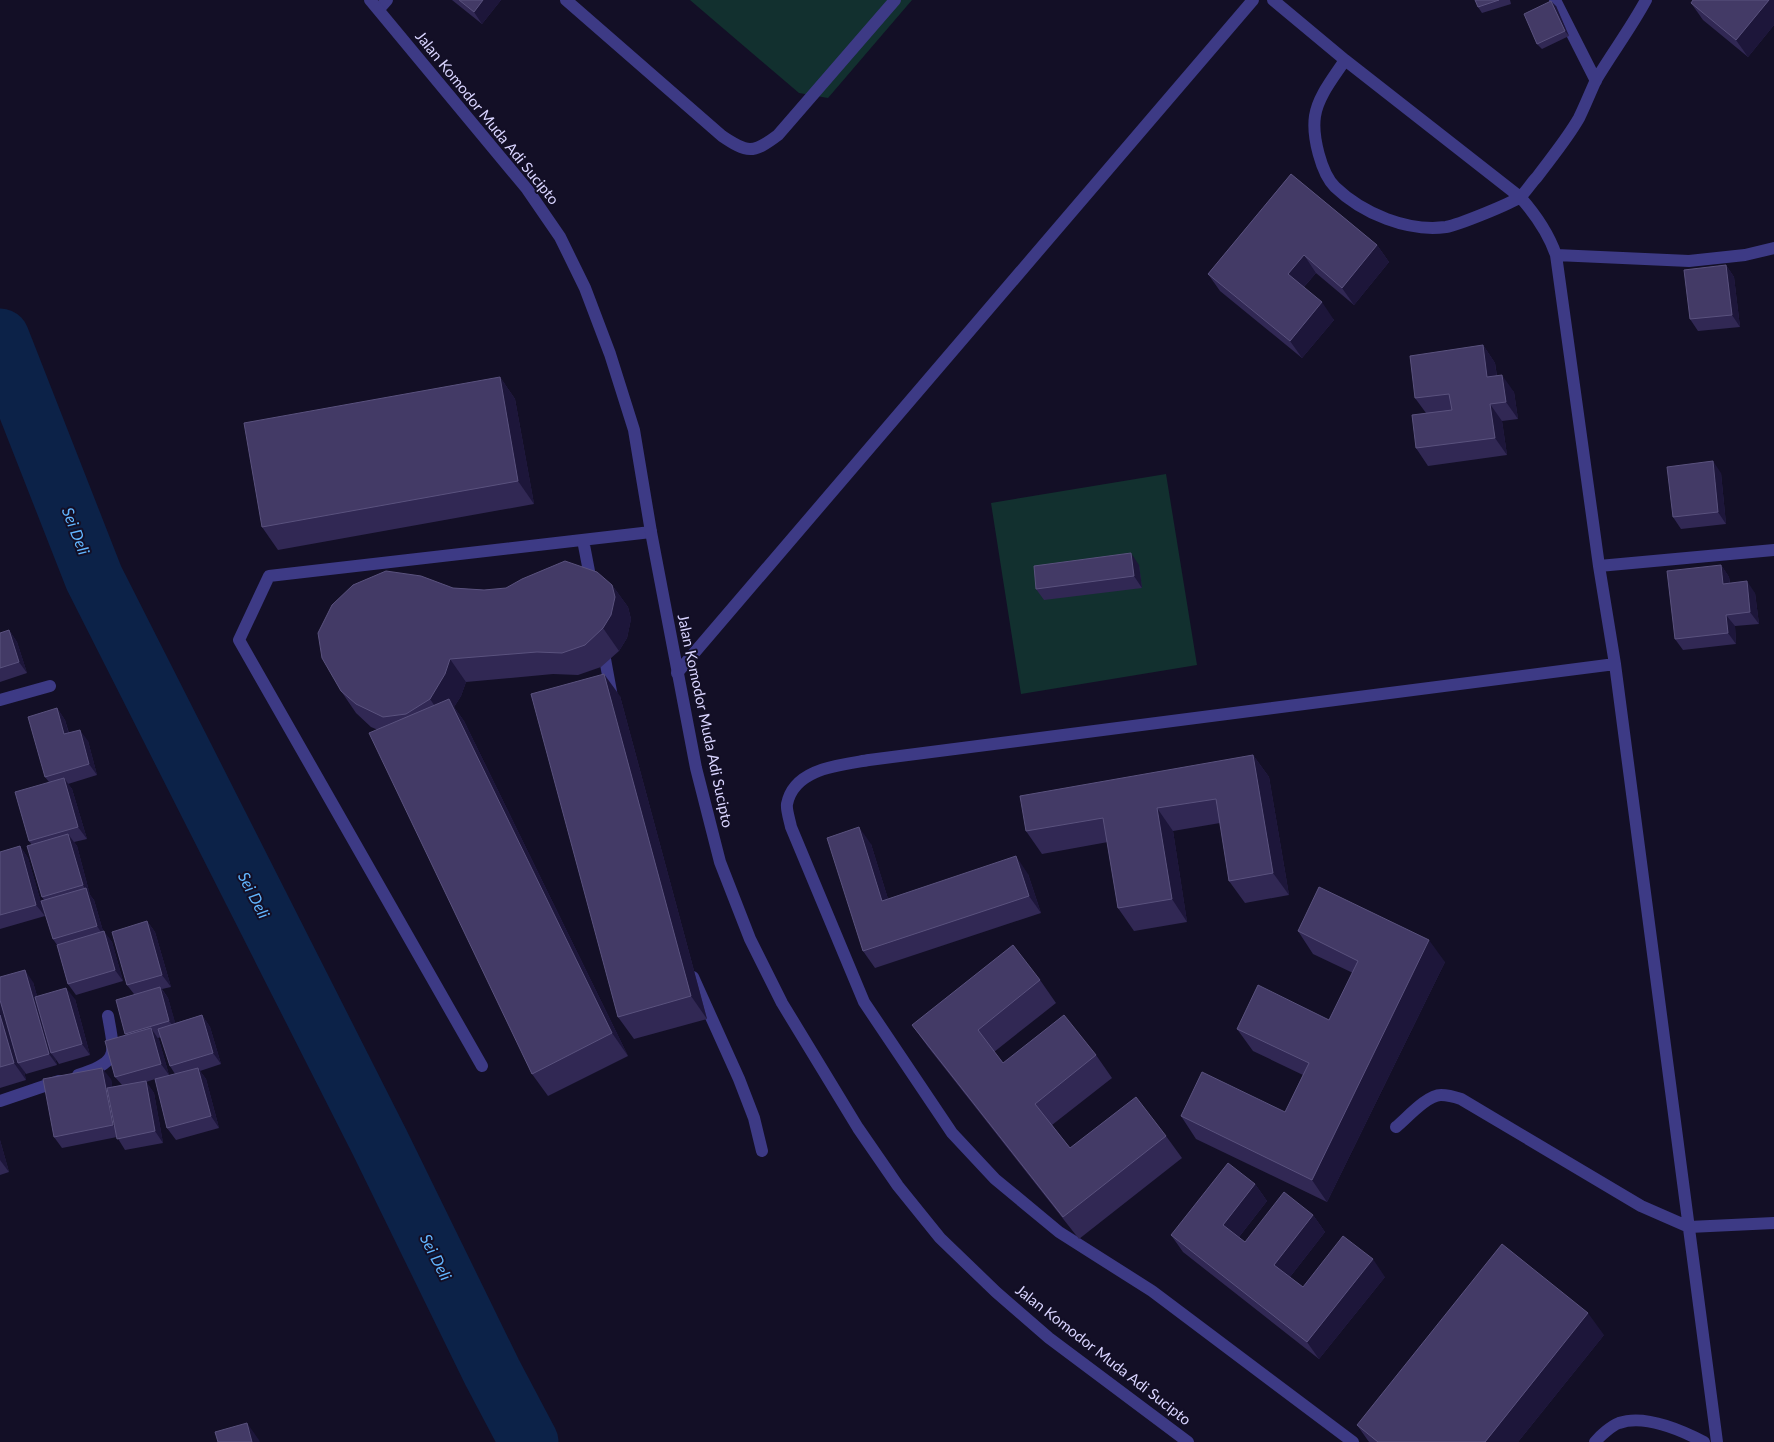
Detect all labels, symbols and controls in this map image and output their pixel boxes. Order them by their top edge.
street label: Jalan Komodor Muda Adi Sucipto [412,27,563,208]
water label: Sei Deli [59,504,94,558]
street label: Jalan Komodor Muda Adi Sucipto [675,612,737,829]
water label: Sei Deli [235,868,274,921]
water label: Sei Deli [417,1230,456,1283]
street label: Jalan Komodor Muda Adi Sucipto [1012,1280,1195,1428]

